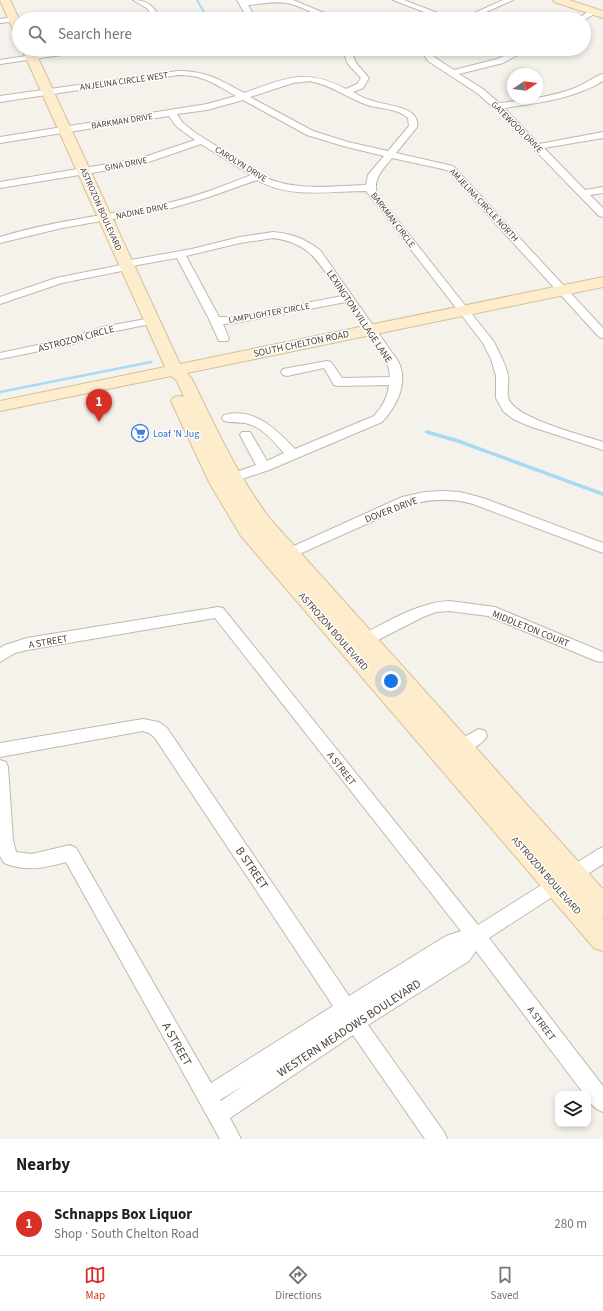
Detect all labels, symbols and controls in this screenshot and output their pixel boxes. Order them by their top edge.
search box [12,12,591,56]
icon: search [26,23,48,45]
text: Search here [58,24,132,45]
north arrow [507,68,543,104]
street label: ANJELINA CIRCLE WEST [79,69,169,94]
street label: GATEWOOD DRIVE [488,99,546,156]
street label: BARKMAN DRIVE [90,110,154,133]
street label: CAROLYN DRIVE [212,143,269,186]
street label: GINA DRIVE [104,154,149,175]
street label: ASTROZON BOULEVARD [76,166,125,253]
street label: AMJELINA CIRCLE NORTH [446,166,521,245]
street label: BARKMAN CIRCLE [367,190,418,251]
street label: NADINE DRIVE [115,200,170,223]
street label: LEXINGTON VILLAGE LANE [323,267,395,366]
street label: LAMPLIGHTER CIRCLE [227,300,311,327]
street label: ASTROZON CIRCLE [37,322,116,356]
street label: SOUTH CHELTON ROAD [252,327,350,361]
pin: 1 [86,389,112,422]
supermarket icon: Loaf 'N Jug [130,423,150,443]
place label: Loaf 'N Jug [153,427,199,441]
street label: DOVER DRIVE [363,493,420,526]
street label: ASTROZON BOULEVARD [295,589,371,674]
street label: MIDDLETON COURT [490,607,572,651]
street label: A STREET [27,632,69,652]
your location [381,671,401,691]
street label: A STREET [324,749,359,789]
street label: ASTROZON BOULEVARD [508,833,584,918]
street label: B STREET [231,844,272,893]
street label: WESTERN MEADOWS BOULEVARD [274,975,424,1081]
street label: A STREET [524,1004,559,1044]
street label: A STREET [158,1019,196,1070]
map controls [555,1091,591,1127]
button: layers [555,1091,591,1127]
text: Nearby [16,1153,70,1177]
text: Schnapps Box Liquor [54,1204,192,1225]
text: 1 [26,1215,32,1233]
text: 280 m [554,1215,587,1233]
text: Shop · South Chelton Road [54,1225,199,1243]
tab: Map [84,1264,106,1303]
tab: Directions [275,1264,322,1303]
tab: Saved [491,1264,519,1303]

